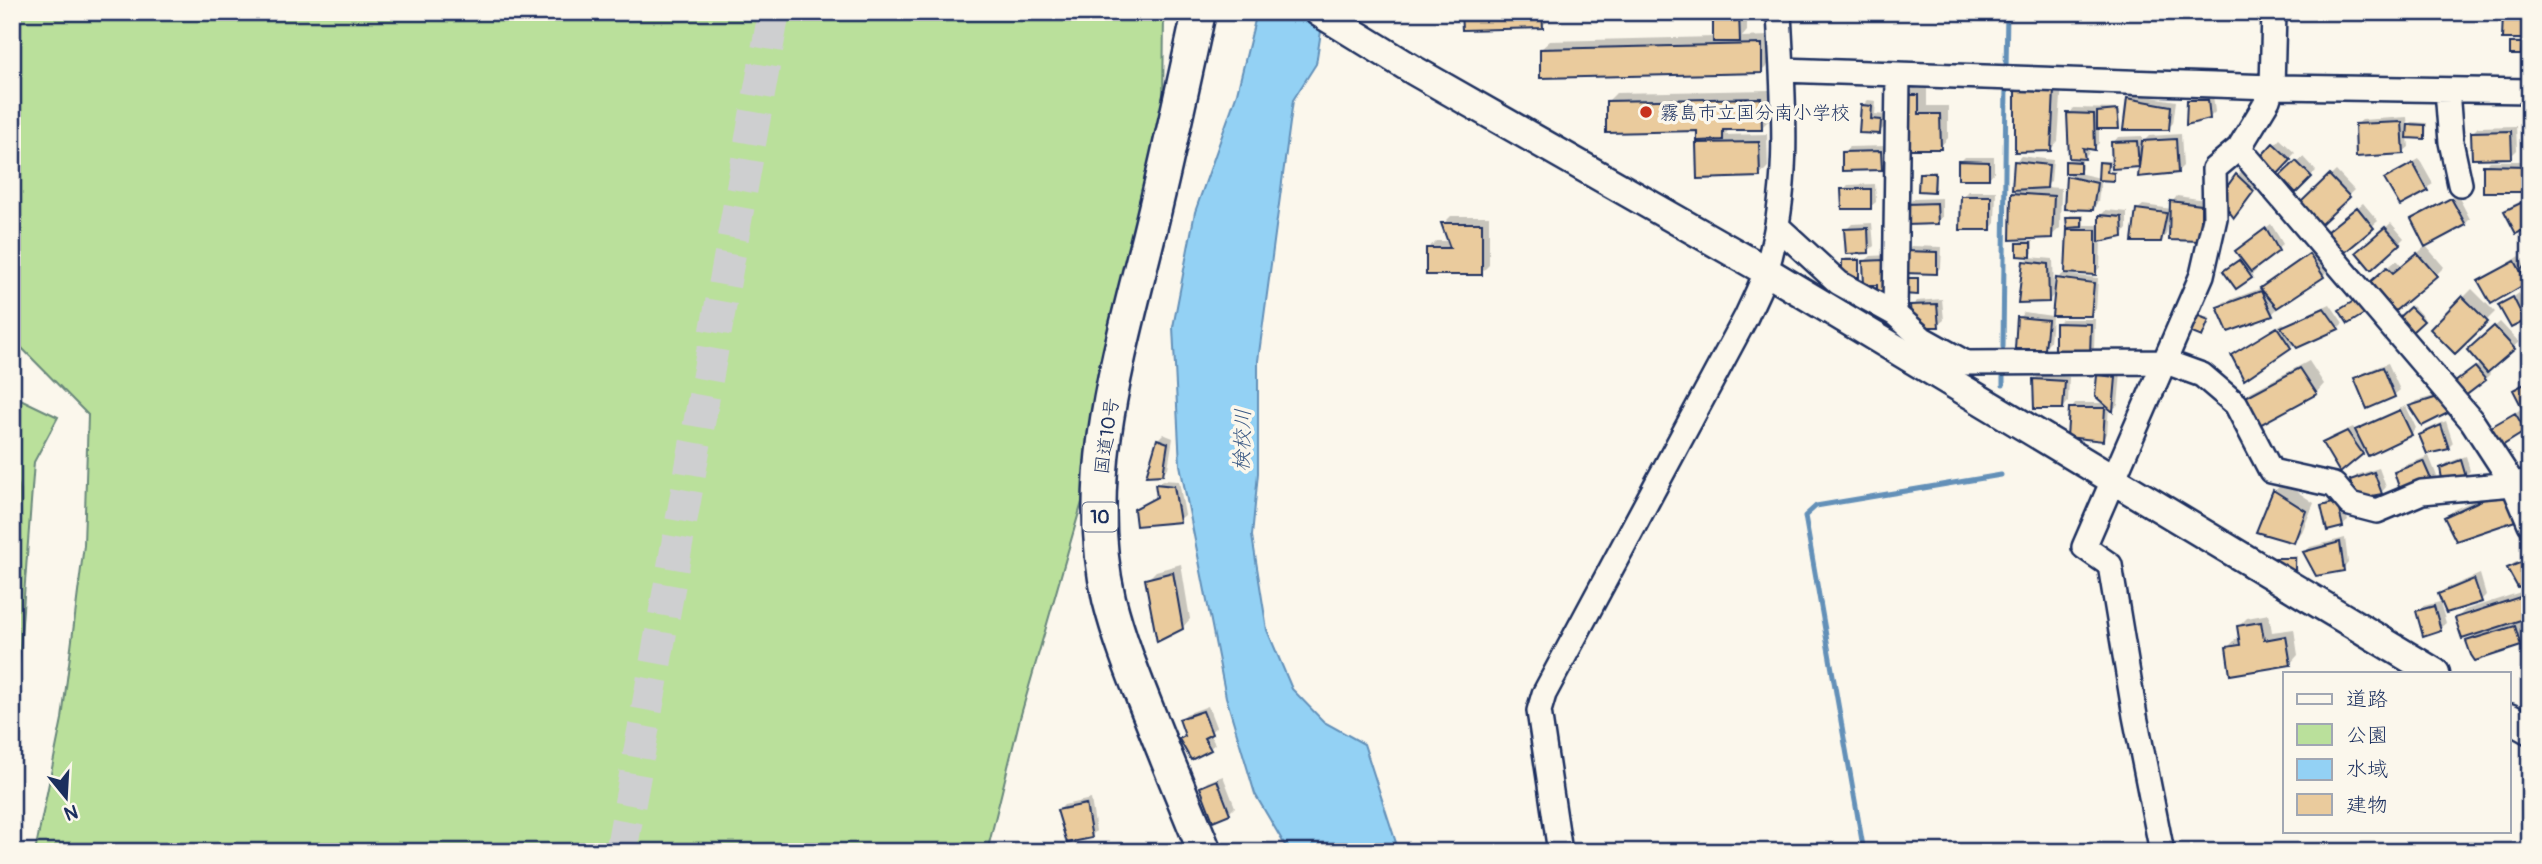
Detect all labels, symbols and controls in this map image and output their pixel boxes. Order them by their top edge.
place label: 霧島市立国分南小学校 [1660,101,1850,125]
marker: 霧島市立国分南小学校 [1638,104,1654,120]
street label: 国道10号 [1090,396,1124,476]
water label: 検校川 [1228,408,1257,472]
road number: 10 [1082,503,1118,532]
legend [2283,672,2510,832]
text: 道路 [2346,686,2388,713]
text: 公園 [2346,722,2388,749]
text: 水域 [2346,756,2388,783]
north arrow [32,762,102,832]
text: 建物 [2346,792,2388,819]
text: N [61,799,81,826]

